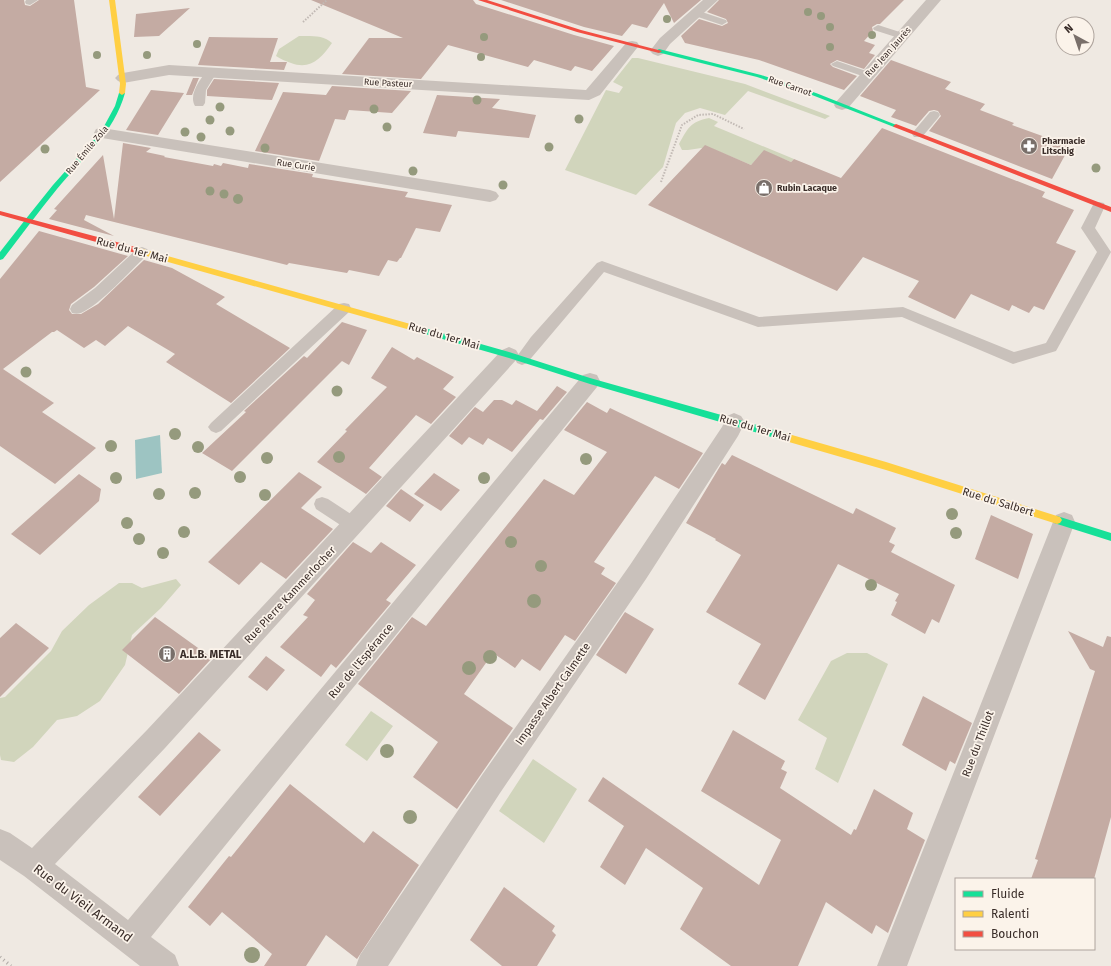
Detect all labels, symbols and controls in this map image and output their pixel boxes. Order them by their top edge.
north arrow [1055,16,1095,56]
text: N [1062,21,1076,36]
street label: Rue Jean Jaurès [863,25,913,79]
street label: Rue Carnot [767,74,814,98]
street label: Rue Pasteur [364,77,413,89]
street label: Rue Émile Zola [63,123,110,176]
pharmacy icon: Pharmacie Litschig [1019,136,1039,156]
place label: Pharmacie Litschig [1042,136,1085,156]
street label: Rue Curie [276,157,316,173]
shop icon: Rubin Lacaque [754,178,774,198]
place label: Rubin Lacaque [777,183,837,193]
street label: Rue du 1er Mai [95,234,169,266]
street label: Rue du 1er Mai [407,320,481,352]
street label: Rue du 1er Mai [718,412,792,444]
street label: Rue du Salbert [961,485,1035,519]
street label: Rue PIerre Kammerlocher [242,543,339,646]
street label: Rue de l'Espérance [326,621,396,701]
street label: Impasse Albert Calmette [513,640,593,748]
building icon: A.L.B. METAL [157,644,177,664]
place label: A.L.B. METAL [179,648,242,661]
street label: Rue du Thillot [959,709,997,779]
street label: Rue du Vieil Armand [31,861,135,945]
legend [955,878,1095,950]
text: Fluide [991,887,1024,901]
text: Ralenti [991,907,1029,921]
text: Bouchon [991,927,1039,941]

